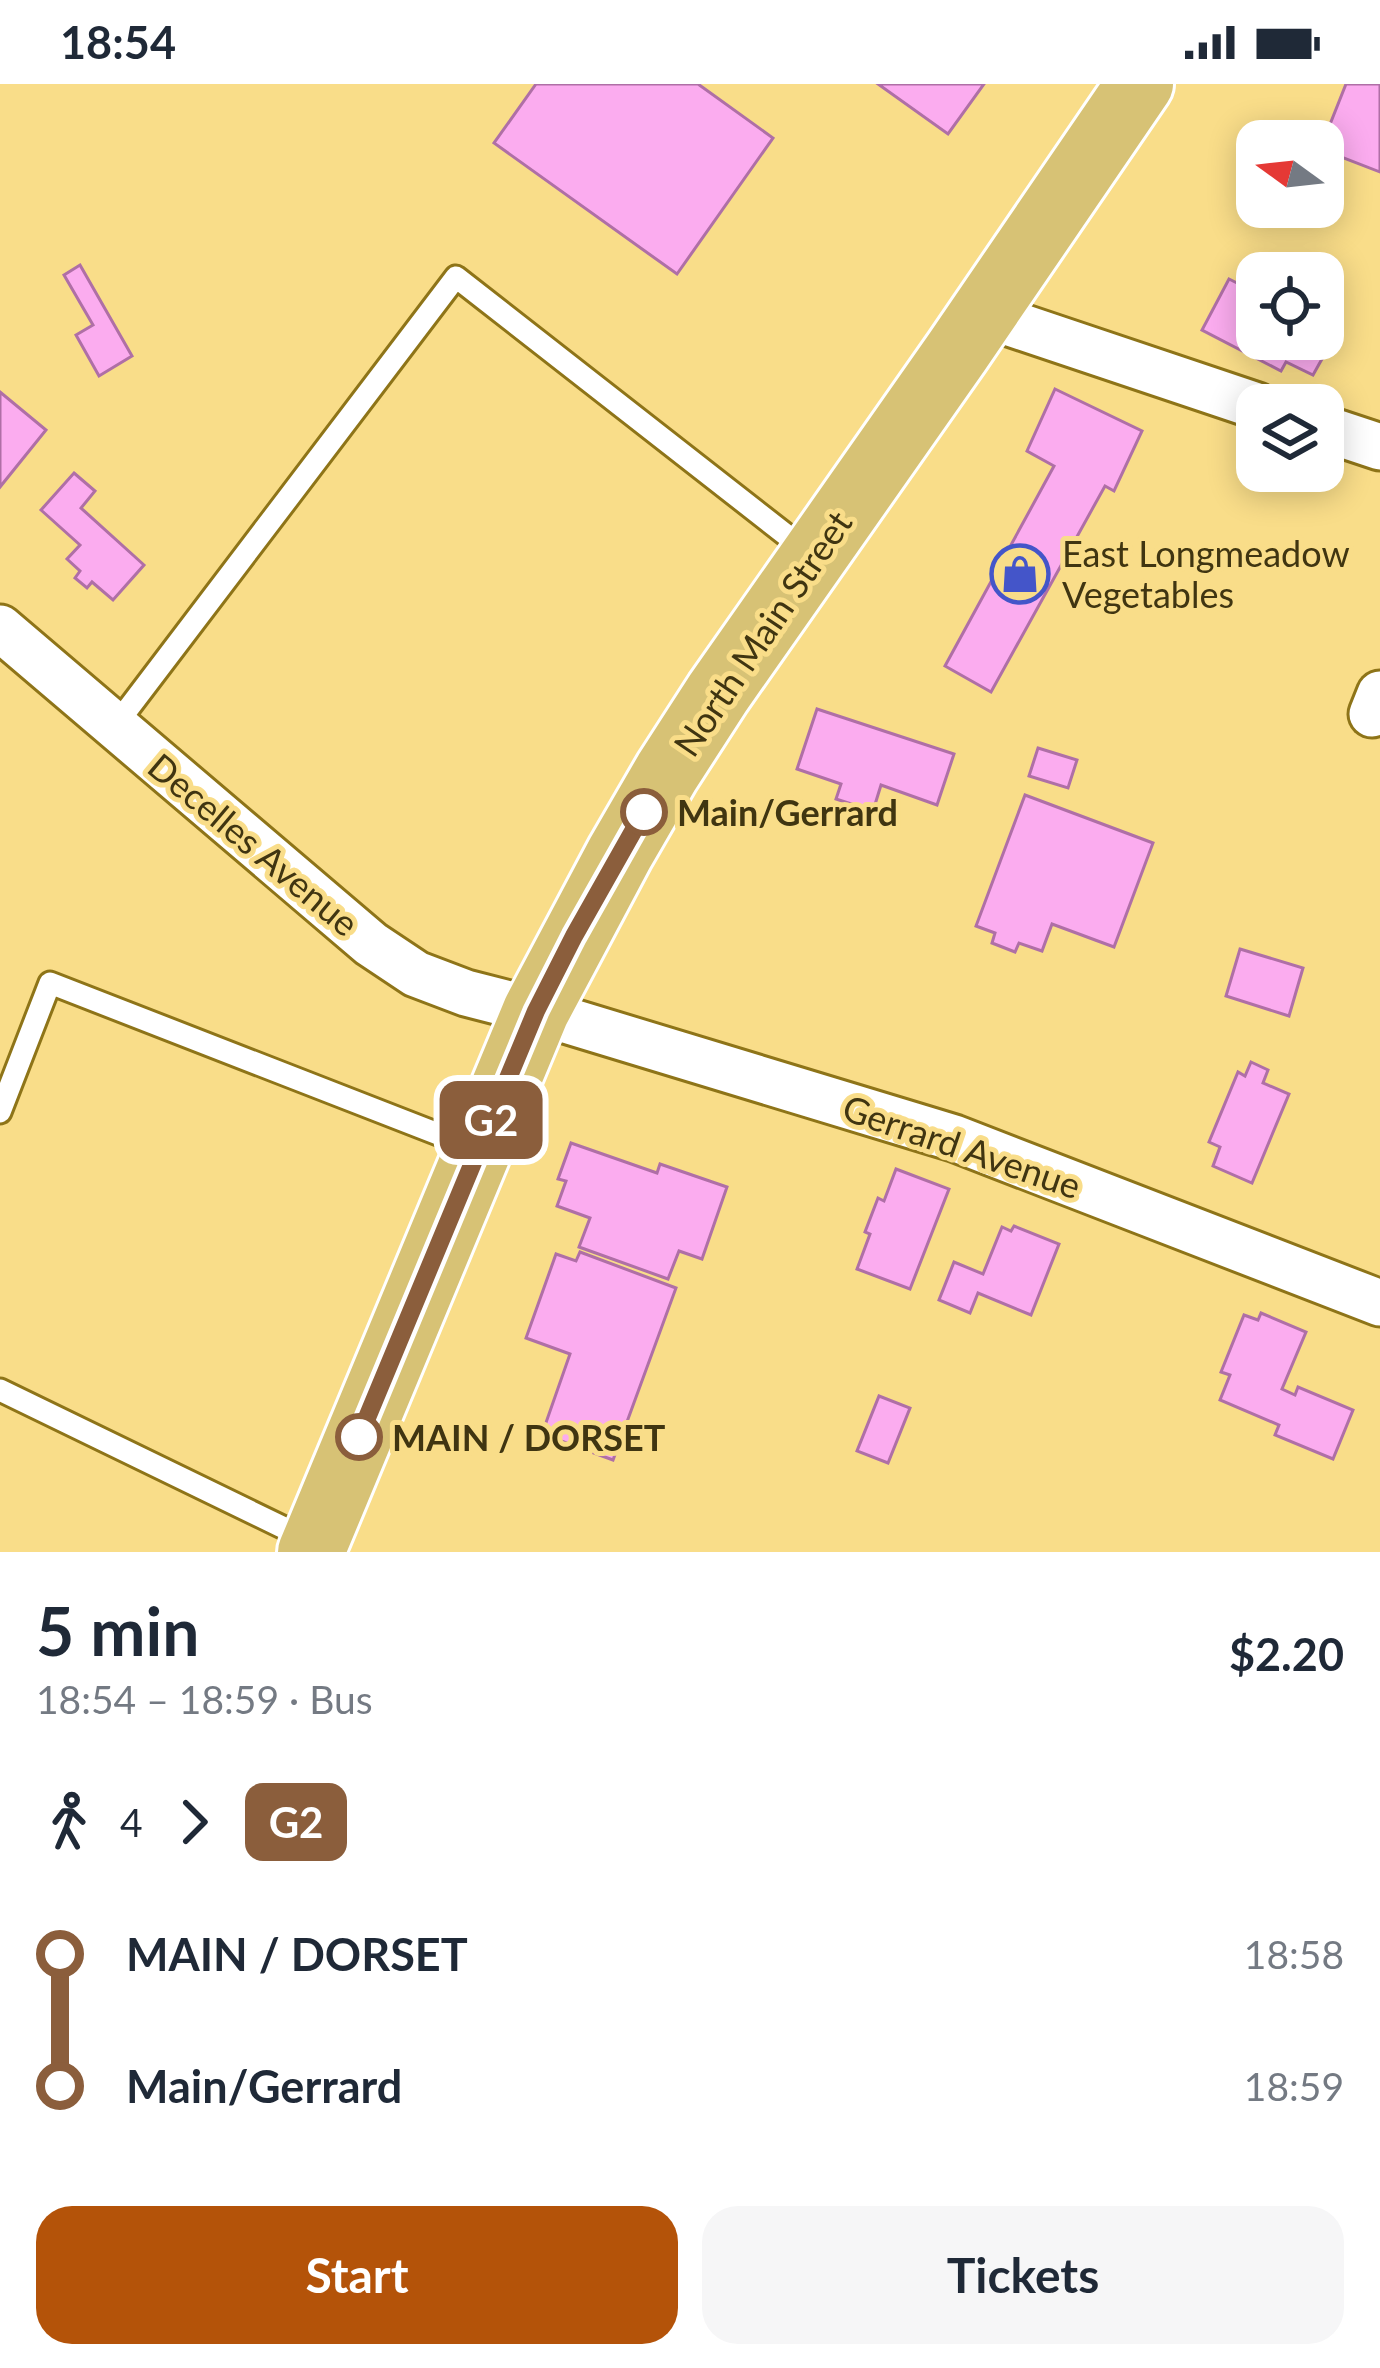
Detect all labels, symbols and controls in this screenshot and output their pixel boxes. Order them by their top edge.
text: 18:54 [60,15,176,69]
north arrow [1236,120,1344,228]
map controls [1236,120,1344,492]
button: locate [1236,252,1344,360]
button: layers [1236,384,1344,492]
street label: North Main Street [664,502,860,764]
place label: East Longmeadow Vegetables [1062,531,1350,616]
shop icon: East Longmeadow Vegetables [989,543,1051,605]
street label: Decelles Avenue [140,743,368,945]
marker: Main/Gerrard [622,790,666,834]
place label: Main/Gerrard [677,790,898,834]
line badge: G2 [437,1081,545,1159]
street label: Gerrard Avenue [837,1085,1087,1207]
text: G2 [464,1095,518,1145]
marker: MAIN / DORSET [337,1415,381,1459]
place label: MAIN / DORSET [392,1415,666,1459]
text: 5 min [36,1591,200,1670]
text: $2.20 [1229,1627,1344,1681]
text: 18:54 – 18:59 · Bus [36,1676,373,1722]
icon: walk [36,1789,102,1855]
icon: forward [161,1789,227,1855]
text: G2 [269,1797,323,1847]
text: 4 [120,1799,143,1845]
text: MAIN / DORSET [126,1927,468,1981]
text: 18:58 [1244,1931,1344,1977]
text: Main/Gerrard [126,2059,402,2113]
text: 18:59 [1244,2063,1344,2109]
button: Start [36,2206,678,2344]
button: Tickets [702,2206,1344,2344]

